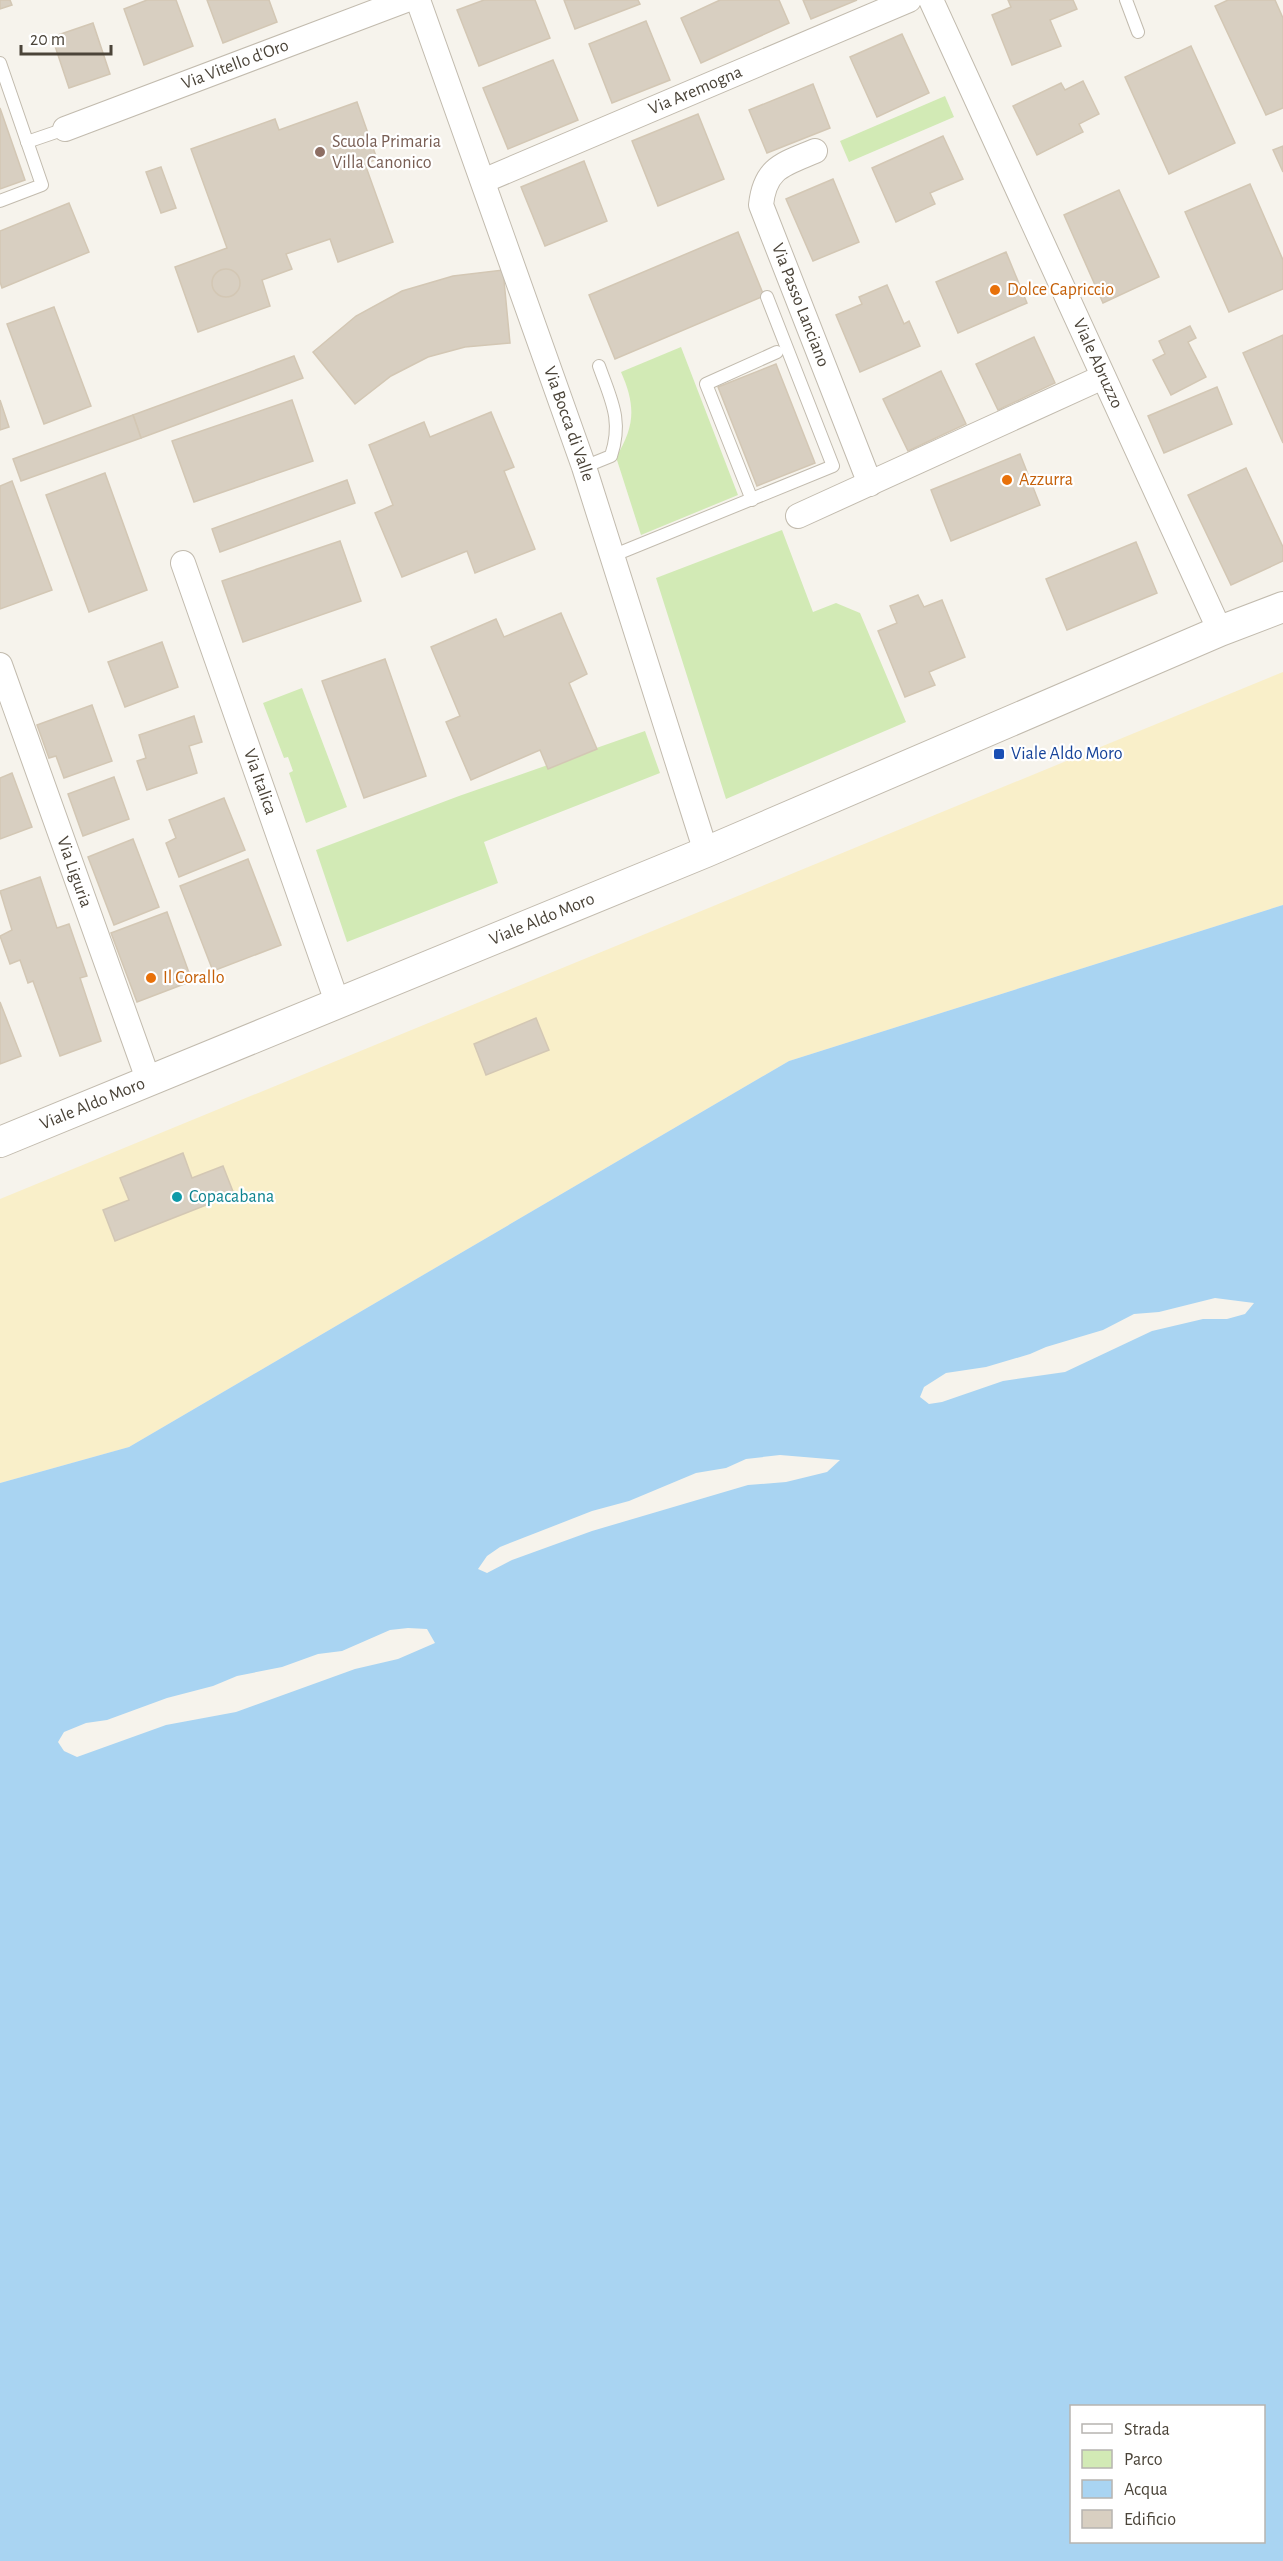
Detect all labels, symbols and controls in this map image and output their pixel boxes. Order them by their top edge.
scale bar [21,18,111,56]
text: 20 m [30,31,65,49]
street label: Via Vitello d'Oro [179,36,291,93]
street label: Via Aremogna [646,63,745,118]
place label: Scuola Primaria Villa Canonico [332,133,441,172]
marker: Scuola Primaria Villa Canonico [313,145,327,159]
street label: Via Passo Lanciano [768,241,832,369]
place label: Dolce Capriccio [1007,281,1114,299]
marker: Dolce Capriccio [988,283,1002,297]
street label: Viale Abruzzo [1069,316,1126,411]
street label: Via Bocca di Valle [540,364,597,484]
place label: Azzurra [1019,471,1073,489]
marker: Azzurra [1000,473,1014,487]
place label: Viale Aldo Moro [1011,745,1123,763]
street label: Via Italica [240,747,280,817]
marker: Viale Aldo Moro [992,747,1006,761]
street label: Via Liguria [53,834,95,910]
street label: Viale Aldo Moro [487,890,597,949]
place label: Il Corallo [163,969,225,987]
marker: Il Corallo [144,971,158,985]
street label: Viale Aldo Moro [37,1074,148,1134]
place label: Copacabana [189,1188,274,1206]
marker: Copacabana [170,1190,184,1204]
legend [1070,2405,1265,2543]
text: Strada [1124,2421,1170,2439]
text: Parco [1124,2451,1163,2469]
text: Acqua [1124,2481,1168,2499]
text: Edificio [1124,2511,1176,2529]

